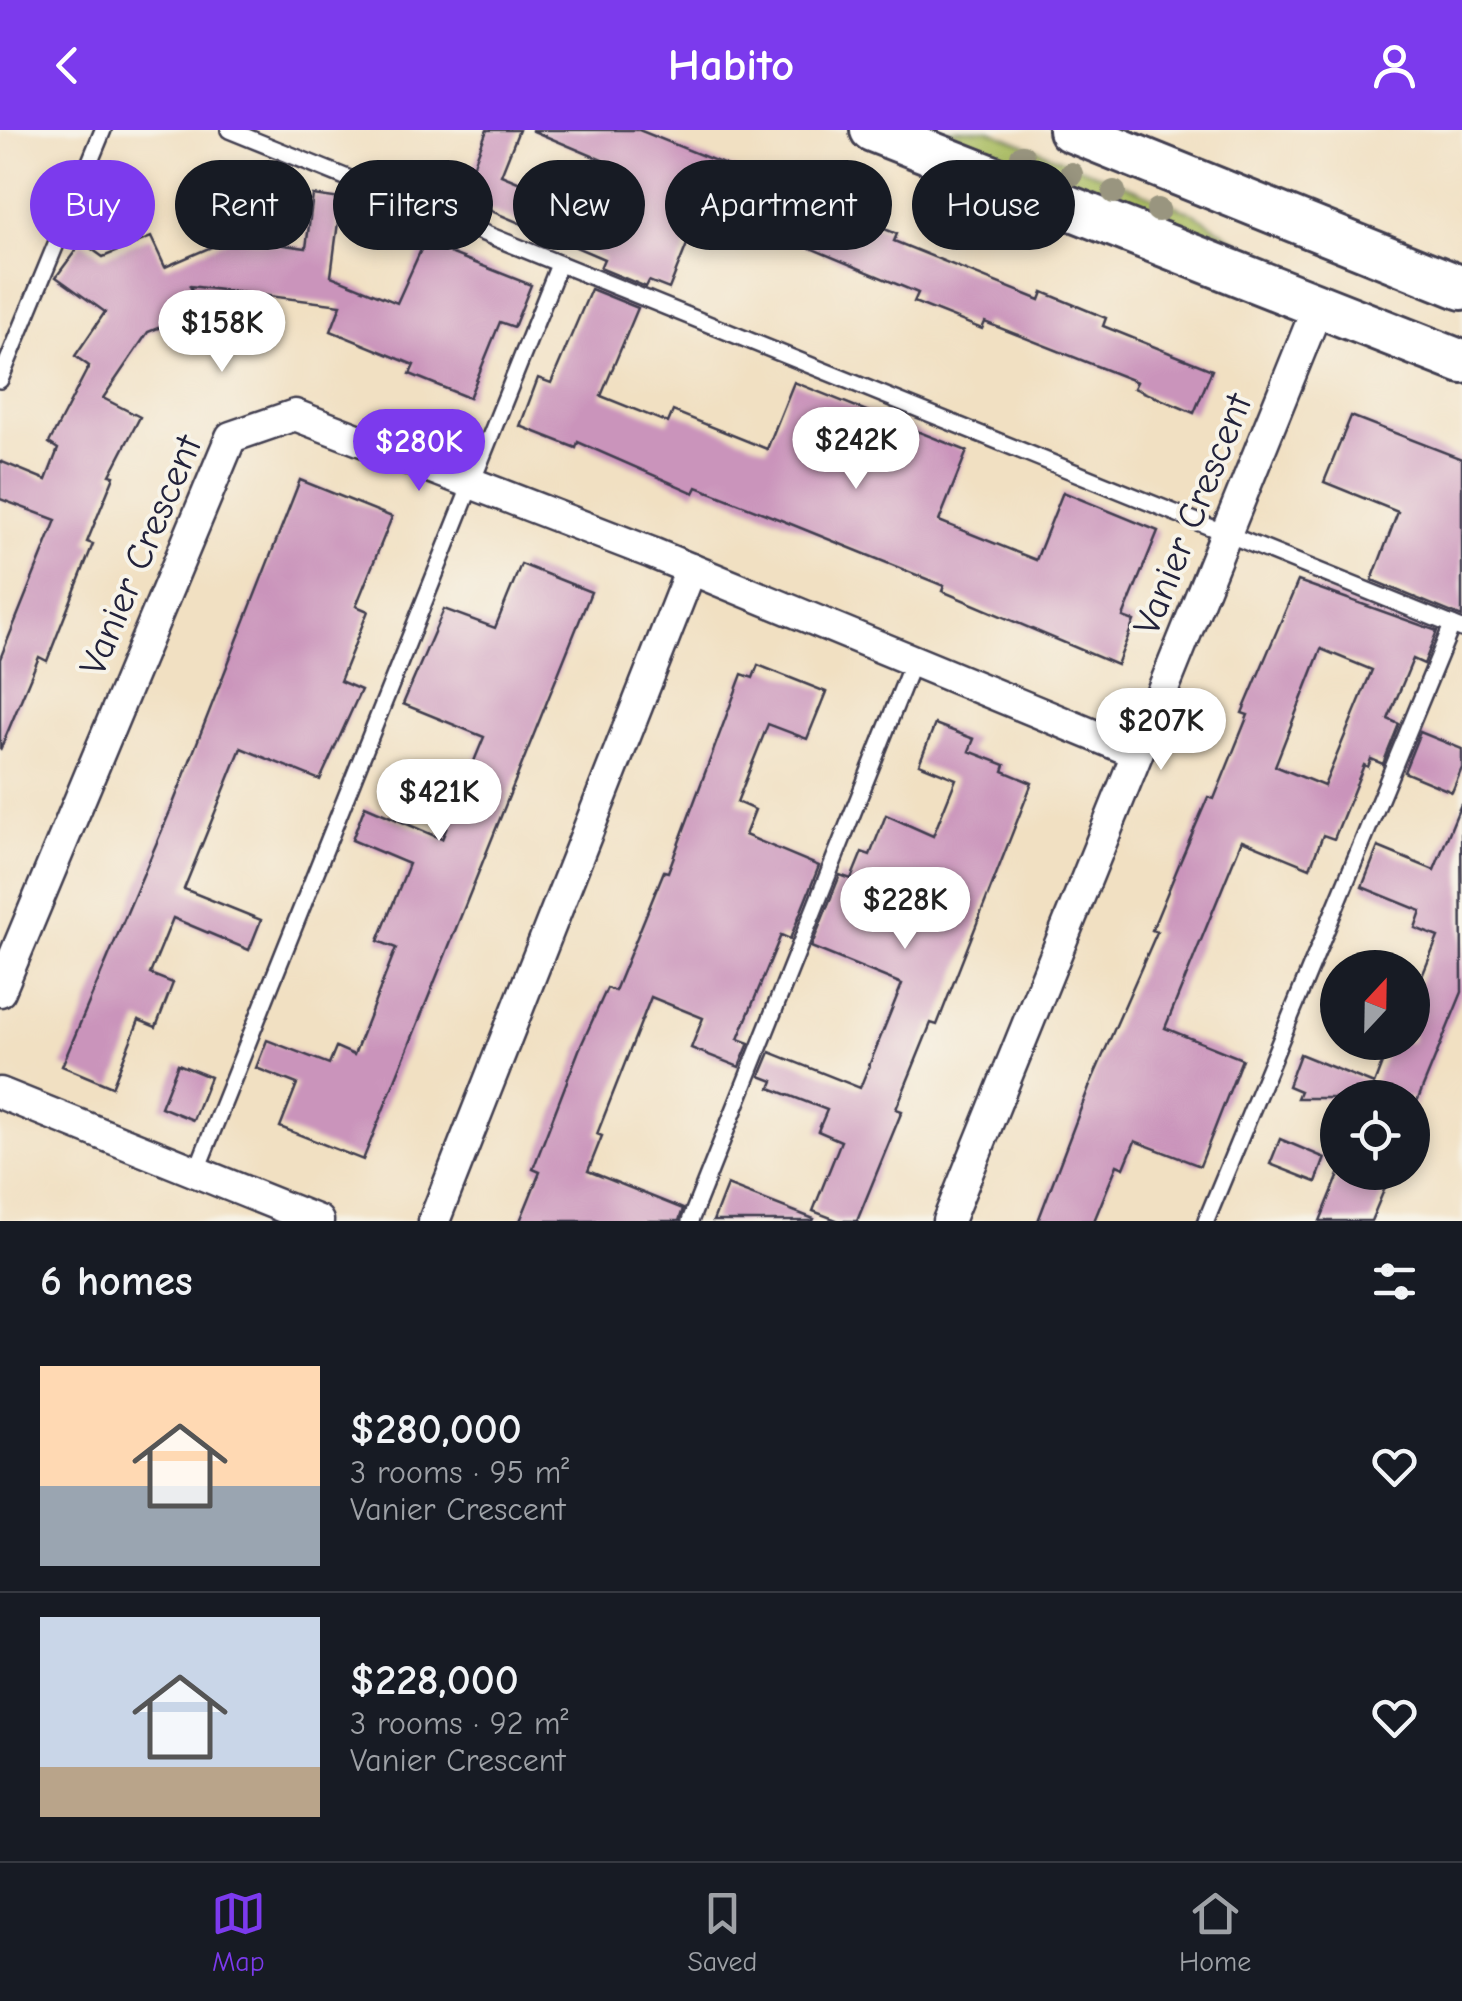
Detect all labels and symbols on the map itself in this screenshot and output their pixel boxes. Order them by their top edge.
pin: $158K [152,290,292,375]
street label: Vanier Crescent [1125,386,1262,641]
pin: $242K [786,407,926,492]
pin: $280K [349,409,489,494]
street label: Vanier Crescent [71,428,212,682]
pin: $207K [1091,688,1231,773]
pin: $421K [369,759,509,844]
pin: $228K [835,867,975,952]
north arrow [1320,950,1430,1060]

